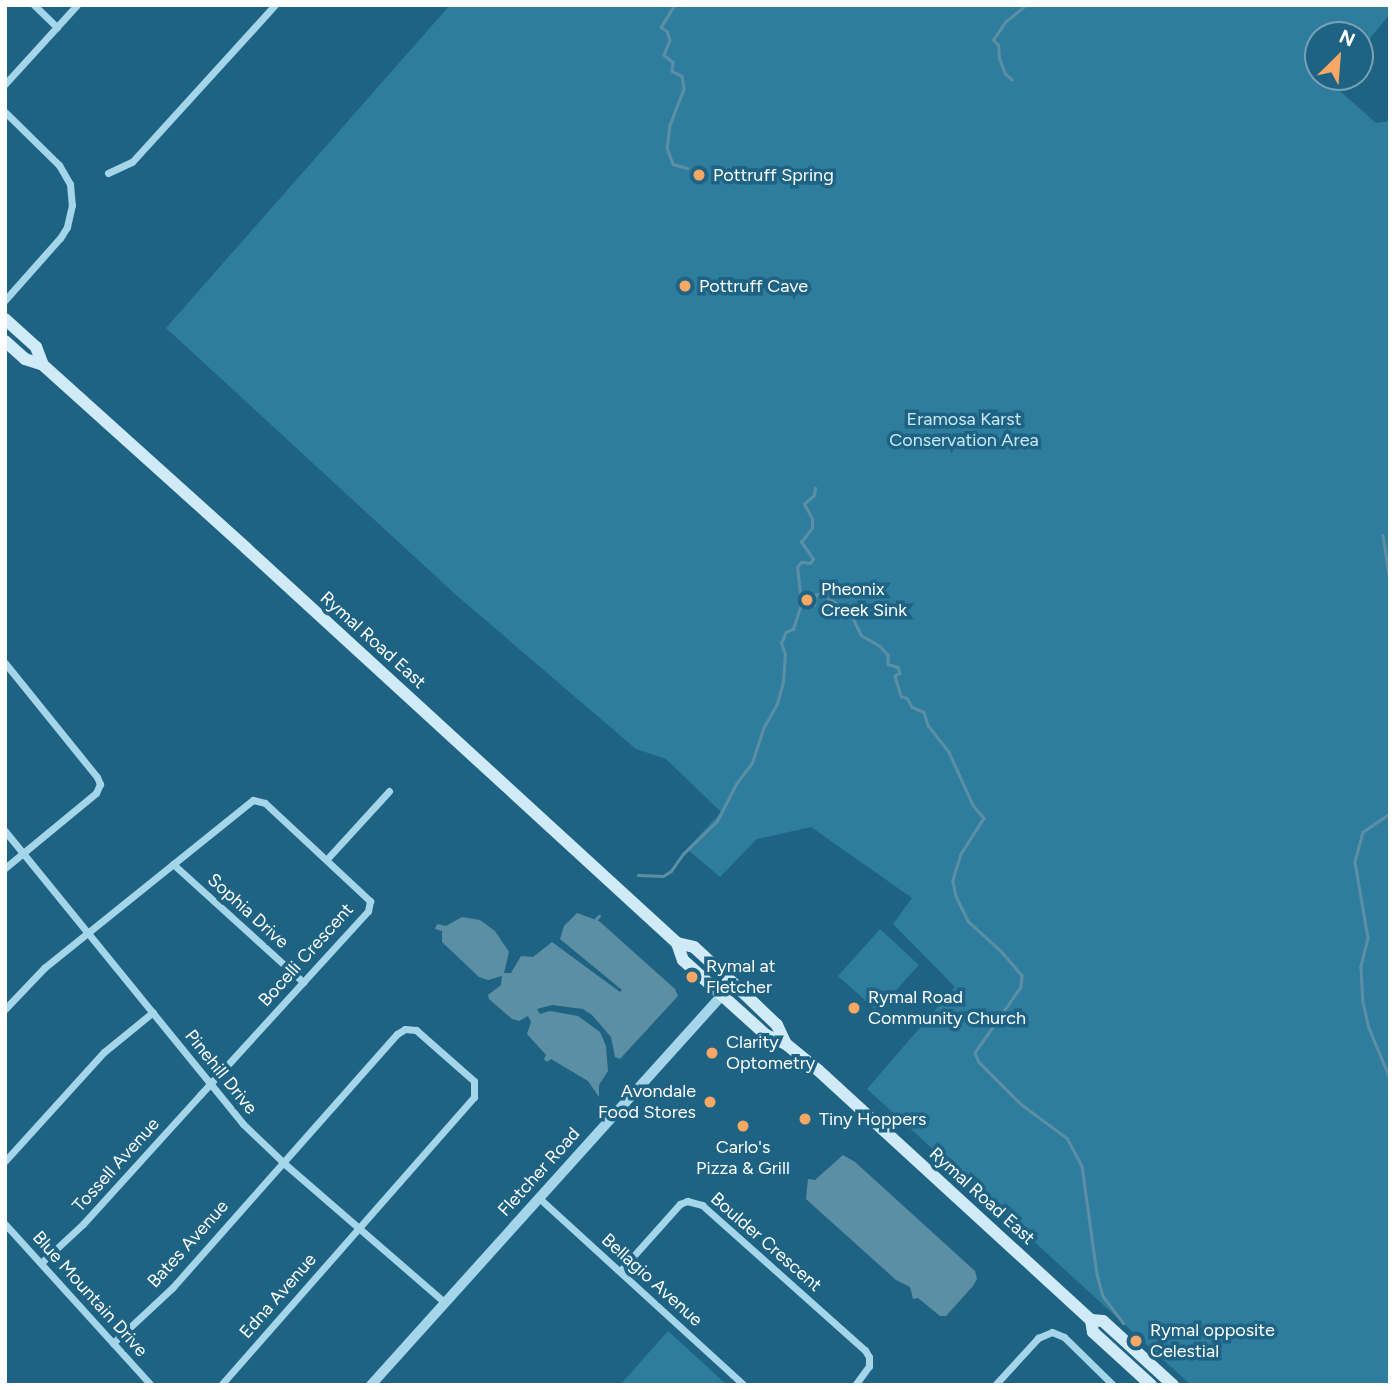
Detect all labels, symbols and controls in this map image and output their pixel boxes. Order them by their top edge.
north arrow [1304,21,1374,91]
text: N [1336,25,1359,52]
place label: Pottruff Spring [713,164,834,186]
marker: Pottruff Spring [691,167,707,183]
place label: Pottruff Cave [699,275,808,297]
marker: Pottruff Cave [677,278,693,294]
park label: Eramosa Karst Conservation Area [889,409,1039,452]
place label: Pheonix Creek Sink [821,579,907,622]
street label: Rymal Road East [316,587,430,693]
marker: Pheonix Creek Sink [799,592,815,608]
street label: Sophia Drive [203,869,293,953]
street label: Bocelli Crescent [254,899,358,1011]
place label: Rymal at Fletcher [706,956,776,998]
marker: Rymal at Fletcher [684,969,700,985]
place label: Rymal Road Community Church [868,987,1026,1030]
marker: Rymal Road Community Church [846,1000,862,1016]
street label: Pinehill Drive [180,1025,262,1119]
place label: Clarity Optometry [726,1032,815,1074]
marker: Clarity Optometry [704,1045,720,1061]
place label: Avondale Food Stores [598,1081,696,1124]
marker: Avondale Food Stores [702,1094,718,1110]
place label: Tiny Hoppers [819,1108,926,1130]
marker: Tiny Hoppers [797,1111,813,1127]
street label: Tossell Avenue [68,1114,164,1216]
marker: Carlo's Pizza & Grill [735,1118,751,1134]
street label: Fletcher Road [494,1123,584,1221]
place label: Carlo's Pizza & Grill [696,1137,790,1180]
street label: Rymal Road East [925,1143,1039,1249]
street label: Boulder Crescent [706,1188,826,1296]
street label: Bates Avenue [143,1196,233,1292]
street label: Blue Mountain Drive [28,1227,152,1361]
street label: Bellagio Avenue [597,1229,707,1331]
street label: Edna Avenue [235,1249,321,1343]
place label: Rymal opposite Celestial [1150,1320,1275,1362]
marker: Rymal opposite Celestial [1128,1333,1144,1349]

